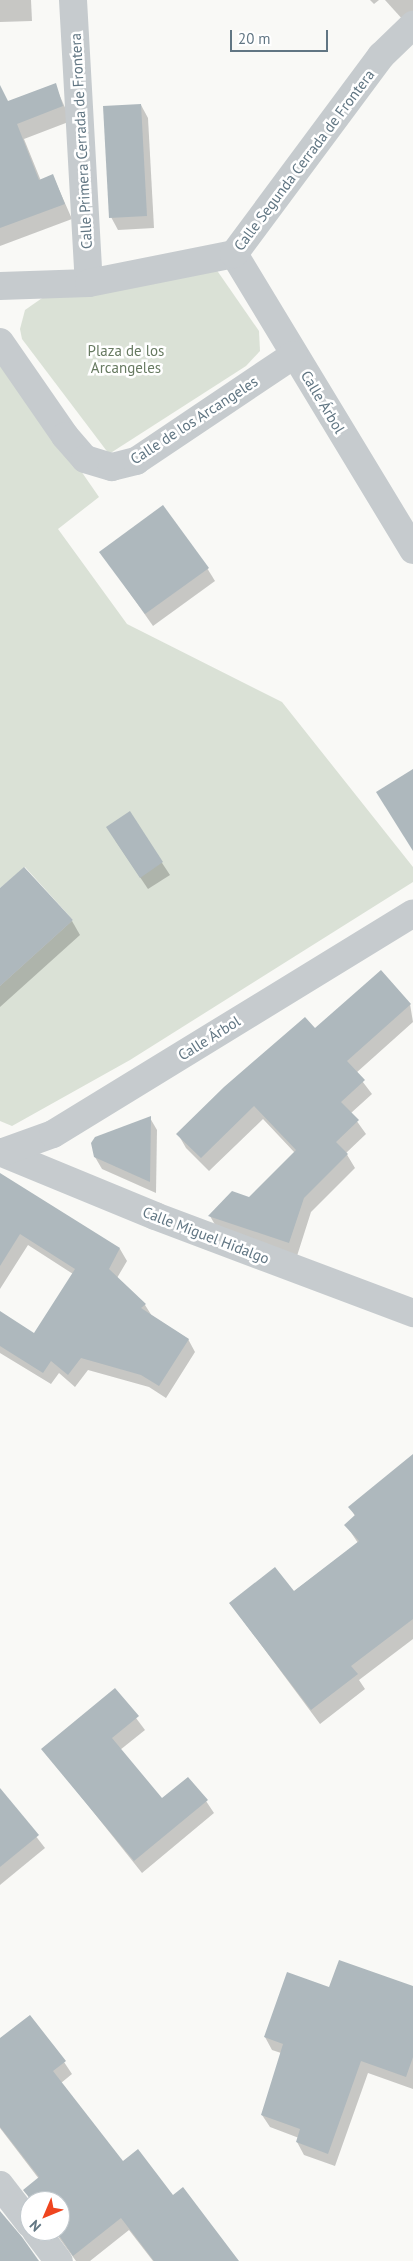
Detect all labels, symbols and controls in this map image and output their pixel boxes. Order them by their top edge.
scale bar [233,20,330,52]
text: 20 m [238,29,271,48]
street label: Calle Primera Cerrada de Frontera [66,33,96,249]
street label: Calle Segunda Cerrada de Frontera [230,66,378,254]
park label: Plaza de los Arcangeles [88,341,164,376]
street label: Calle Árbol [297,367,349,437]
street label: Calle de los Arcangeles [127,372,261,468]
street label: Calle Árbol [174,1012,244,1064]
street label: Calle Miguel Hidalgo [140,1203,272,1267]
north arrow [20,2191,70,2241]
text: N [25,2216,45,2236]

